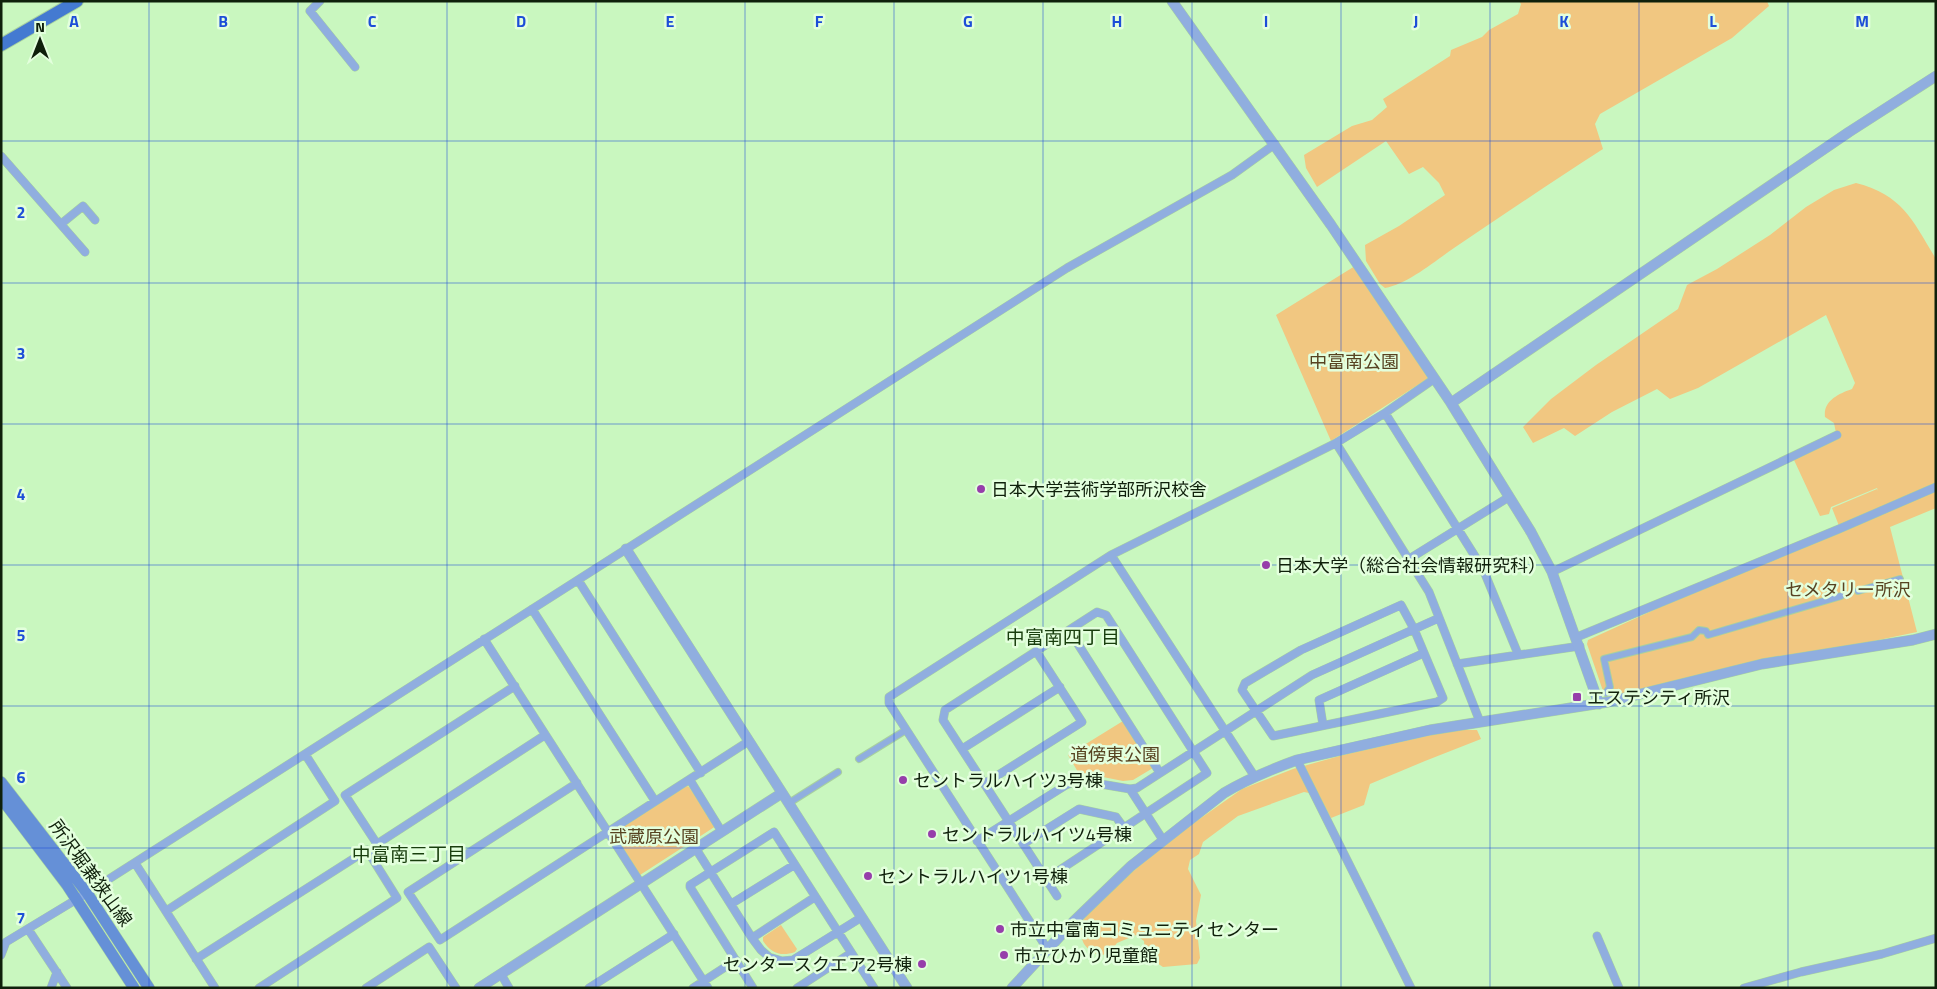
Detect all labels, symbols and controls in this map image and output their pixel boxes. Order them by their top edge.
text: A [69,9,79,33]
text: B [218,9,228,33]
text: C [368,9,377,33]
text: D [516,9,526,33]
text: E [666,9,675,33]
text: F [815,9,824,33]
text: G [963,9,973,33]
text: H [1112,9,1122,33]
text: I [1264,9,1268,33]
text: J [1414,9,1418,33]
text: K [1559,9,1569,33]
text: L [1709,9,1717,33]
text: M [1855,9,1869,33]
north arrow [15,15,65,65]
text: N [35,16,45,37]
text: 2 [17,200,25,224]
text: 3 [17,341,25,365]
park label: 中富南公園 [1309,348,1399,375]
place label: 日本大学芸術学部所沢校舎 [991,476,1207,503]
text: 4 [17,482,26,506]
marker: 日本大学芸術学部所沢校舎 [975,483,987,495]
place label: 日本大学（総合社会情報研究科） [1276,552,1546,579]
marker: 日本大学（総合社会情報研究科） [1260,559,1272,571]
park label: セメタリー所沢 [1785,576,1911,603]
district label: 中富南四丁目 [1006,622,1120,651]
text: 5 [17,623,26,647]
place label: エステシティ所沢 [1587,684,1730,711]
marker: エステシティ所沢 [1571,691,1583,703]
park label: 道傍東公園 [1070,741,1160,768]
text: 6 [17,765,26,789]
place label: セントラルハイツ3号棟 [913,767,1103,794]
marker: セントラルハイツ3号棟 [897,774,909,786]
street label: 所沢堀兼狭山線 [43,814,139,932]
place label: セントラルハイツ4号棟 [942,821,1132,848]
park label: 武蔵原公園 [609,823,699,850]
marker: セントラルハイツ4号棟 [926,828,938,840]
district label: 中富南三丁目 [352,839,466,868]
place label: セントラルハイツ1号棟 [878,863,1068,890]
marker: セントラルハイツ1号棟 [862,870,874,882]
text: 7 [17,906,25,930]
place label: 市立中富南コミュニティセンター [1010,916,1279,943]
marker: 市立中富南コミュニティセンター [994,923,1006,935]
place label: 市立ひかり児童館 [1014,942,1158,969]
marker: 市立ひかり児童館 [998,949,1010,961]
place label: センタースクエア2号棟 [723,951,912,978]
marker: センタースクエア2号棟 [916,958,928,970]

